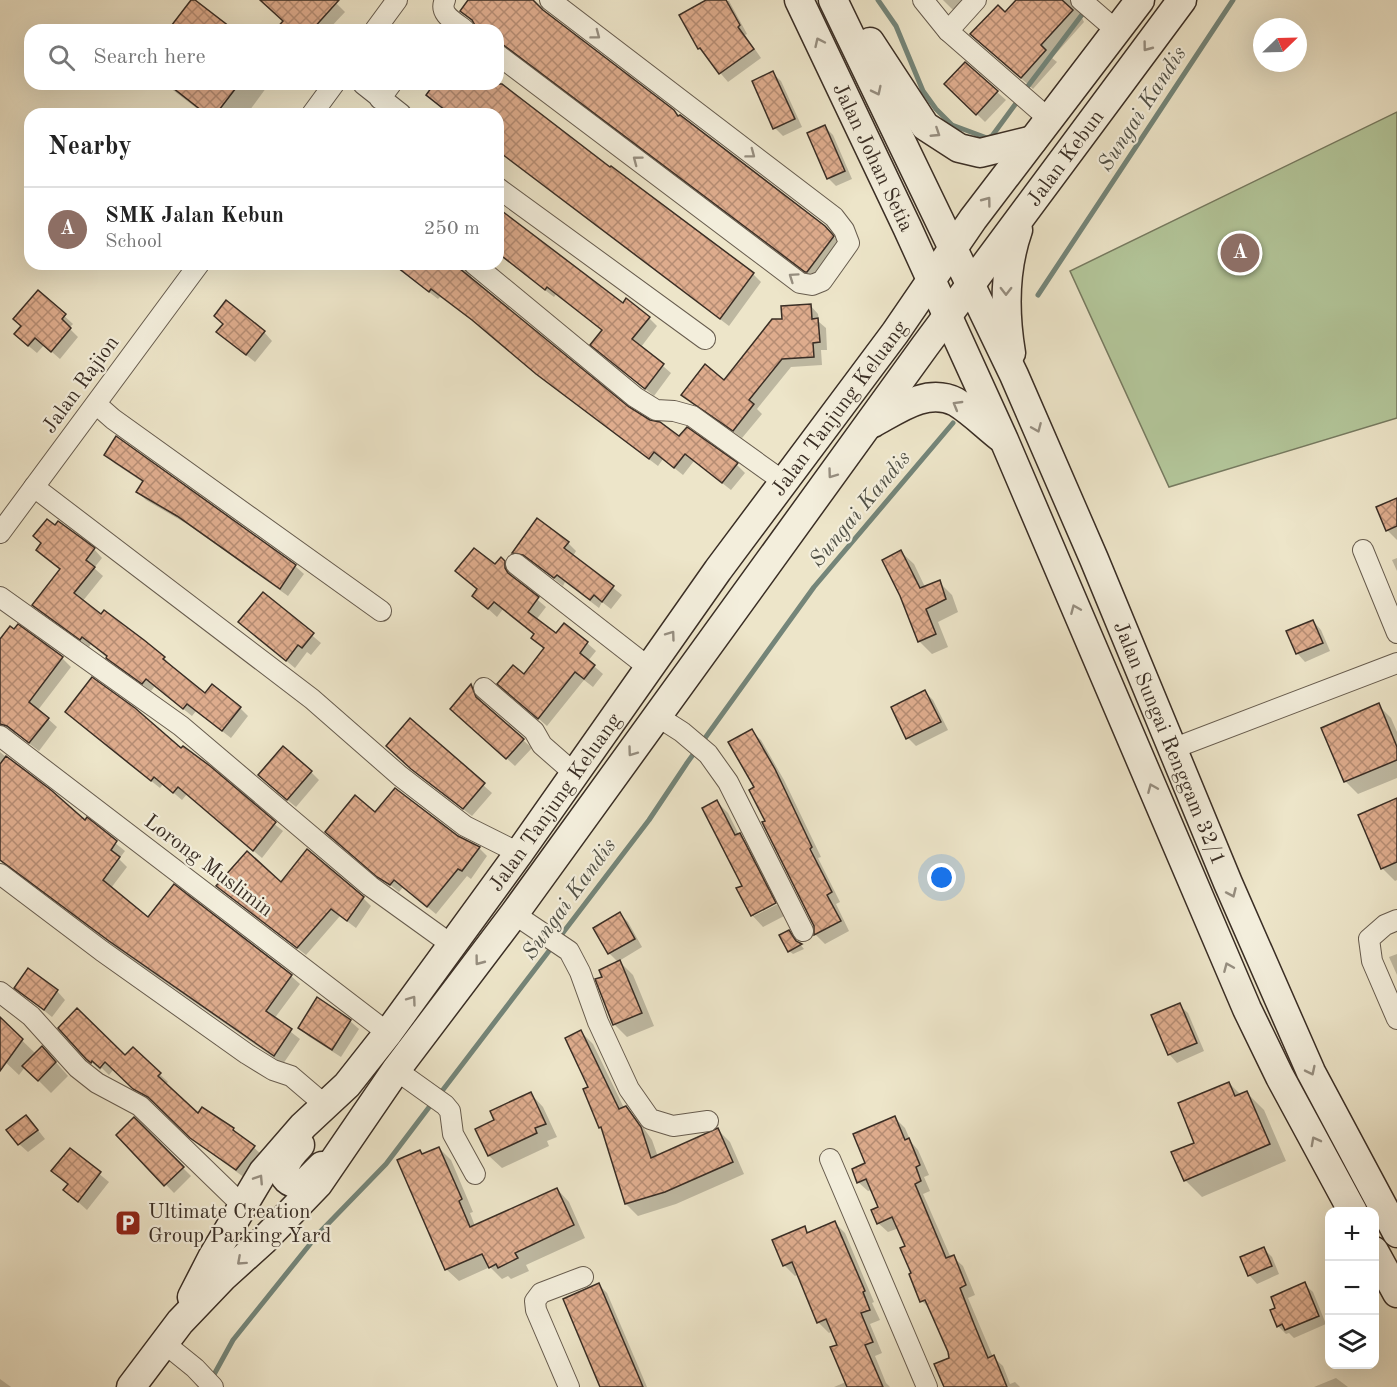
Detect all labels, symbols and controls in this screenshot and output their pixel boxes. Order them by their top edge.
north arrow [1253,18,1307,72]
search box [24,24,504,90]
one-way arrow [590,28,601,39]
one-way arrow [814,37,826,48]
one-way arrow [1144,40,1155,51]
icon: search [45,41,78,74]
water label: Sungai Kandis [1094,43,1191,175]
text: Search here [93,46,206,68]
street label: Jalan Johan Setia [828,80,917,235]
one-way arrow [869,84,881,95]
street label: Jalan Kebun [1024,107,1108,211]
one-way arrow [929,126,940,137]
text: Nearby [48,134,132,160]
one-way arrow [745,146,756,157]
one-way arrow [633,156,644,167]
one-way arrow [979,197,990,208]
text: SMK Jalan Kebun [105,205,284,227]
text: A [60,219,75,239]
text: 250 m [424,219,480,239]
pin: A [1220,230,1260,276]
text: School [105,232,162,252]
one-way arrow [788,273,799,284]
one-way arrow [1000,286,1013,295]
street label: Jalan Tanjung Keluang [768,317,913,500]
street label: Jalan Rajion [39,332,123,437]
one-way arrow [953,402,964,413]
one-way arrow [1030,422,1042,433]
water label: Sungai Kandis [806,447,915,571]
one-way arrow [828,468,839,479]
one-way arrow [1070,604,1082,615]
street label: Jalan Sungai Renggam 32/1 [1109,619,1228,868]
one-way arrow [664,631,675,642]
street label: Jalan Tanjung Keluang [486,709,626,896]
one-way arrow [628,745,639,756]
one-way arrow [1147,783,1159,794]
street label: Lorong Muslimin [140,811,276,921]
water label: Sungai Kandis [518,834,621,964]
your location [927,863,956,892]
one-way arrow [1225,886,1237,897]
one-way arrow [475,954,486,965]
one-way arrow [1224,962,1236,973]
one-way arrow [405,995,416,1006]
one-way arrow [1304,1064,1316,1075]
one-way arrow [1311,1137,1323,1148]
one-way arrow [251,1175,262,1186]
place label: Ultimate Creation Group Parking Yard [148,1202,332,1247]
map controls [1325,1207,1379,1369]
button: + [1325,1207,1379,1261]
parking icon: Ultimate Creation Group Parking Yard [113,1208,143,1238]
one-way arrow [238,1254,248,1265]
button: − [1325,1261,1379,1315]
button: layers [1325,1315,1379,1369]

